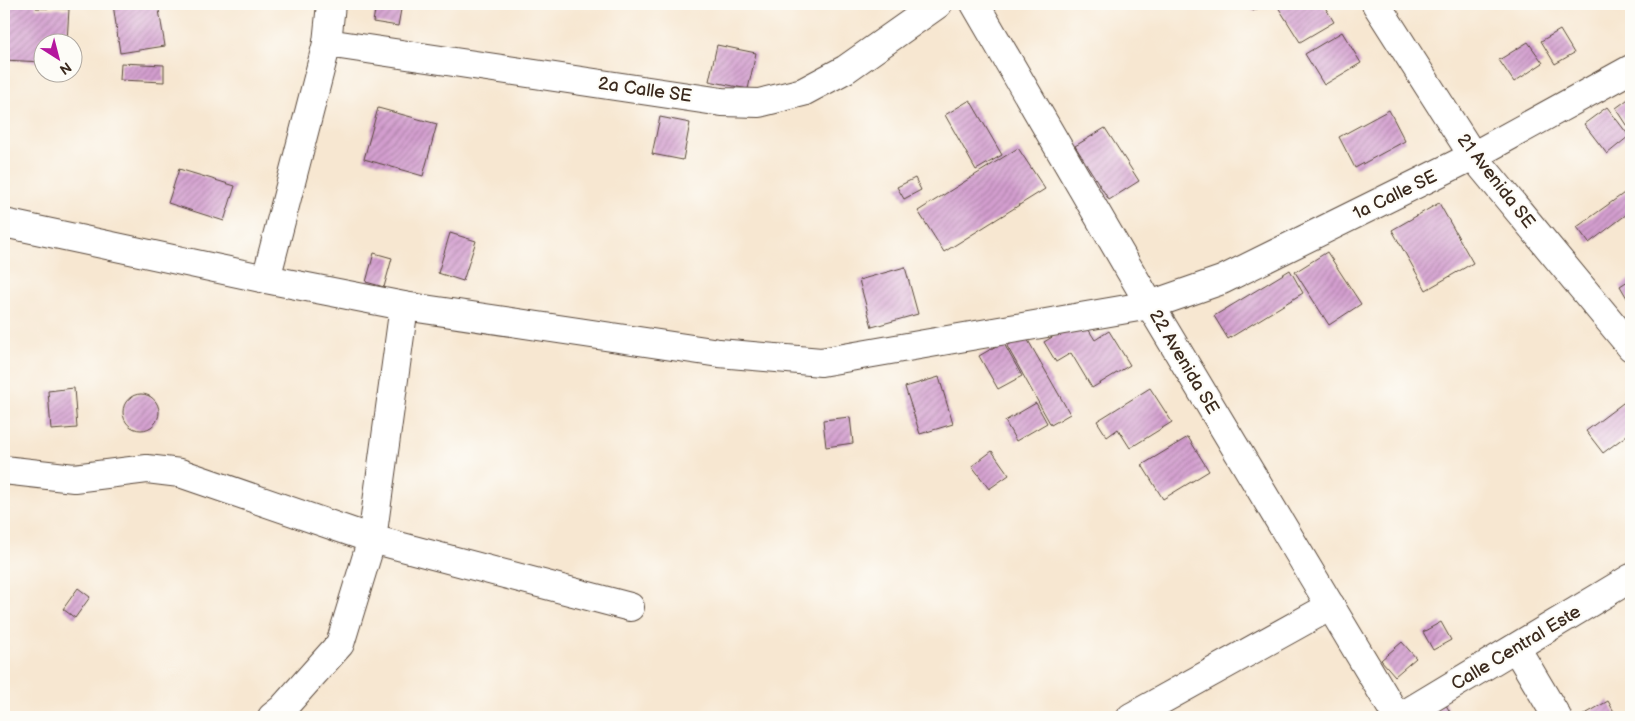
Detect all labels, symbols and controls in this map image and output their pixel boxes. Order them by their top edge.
north arrow [32,32,82,82]
text: N [56,58,75,78]
street label: 2a Calle SE [597,73,693,107]
street label: 21 Avenida SE [1453,130,1539,232]
street label: 1a Calle SE [1350,166,1441,224]
street label: 22 Avenida SE [1145,306,1223,418]
street label: Calle Central Este [1448,601,1585,695]

